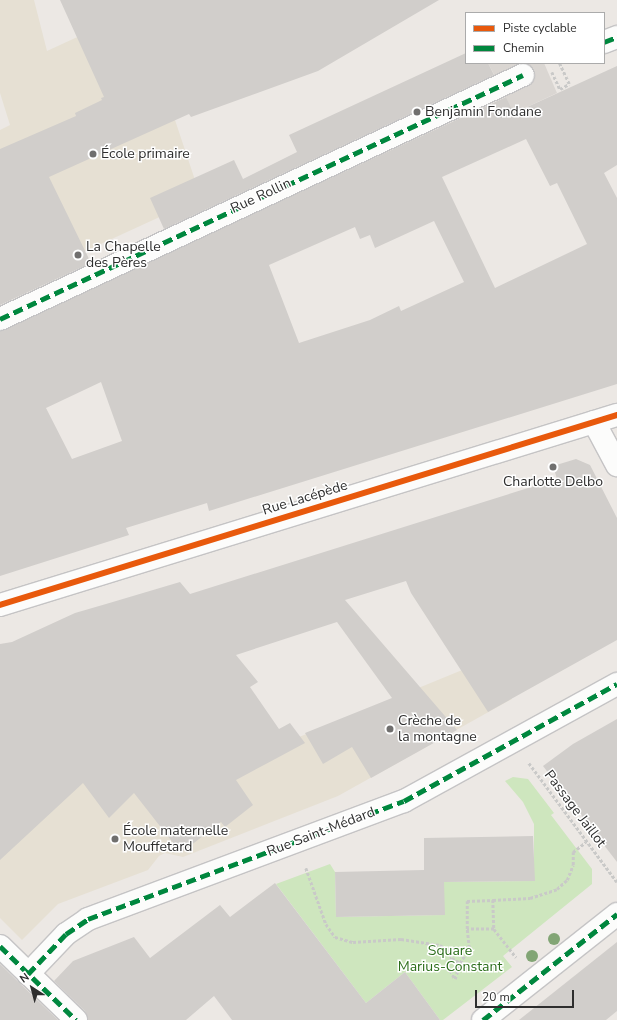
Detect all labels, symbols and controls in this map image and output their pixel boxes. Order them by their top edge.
legend [465,12,605,64]
text: Piste cyclable [503,20,577,36]
text: Chemin [503,40,544,56]
place label: Benjamin Fondane [425,104,541,120]
marker: Benjamin Fondane [412,107,422,117]
place label: École primaire [101,146,190,162]
marker: École primaire [88,149,98,159]
street label: Rue Rollin [228,175,294,217]
place label: La Chapelle des Pères [86,239,161,272]
marker: La Chapelle des Pères [73,250,83,260]
marker: Charlotte Delbo [548,462,558,472]
place label: Charlotte Delbo [503,474,603,490]
street label: Rue Lacépède [260,477,350,519]
place label: Crèche de la montagne [398,713,477,746]
marker: Crèche de la montagne [385,724,395,734]
street label: Passage Jaillot [541,767,609,851]
street label: Rue Saint-Médard [265,804,377,860]
place label: École maternelle Mouffetard [123,823,228,856]
marker: École maternelle Mouffetard [110,834,120,844]
park label: Square Marius-Constant [398,943,502,976]
north arrow [12,968,52,1008]
text: N [17,969,32,986]
scale bar [477,982,576,1008]
text: 20 m [482,989,510,1005]

